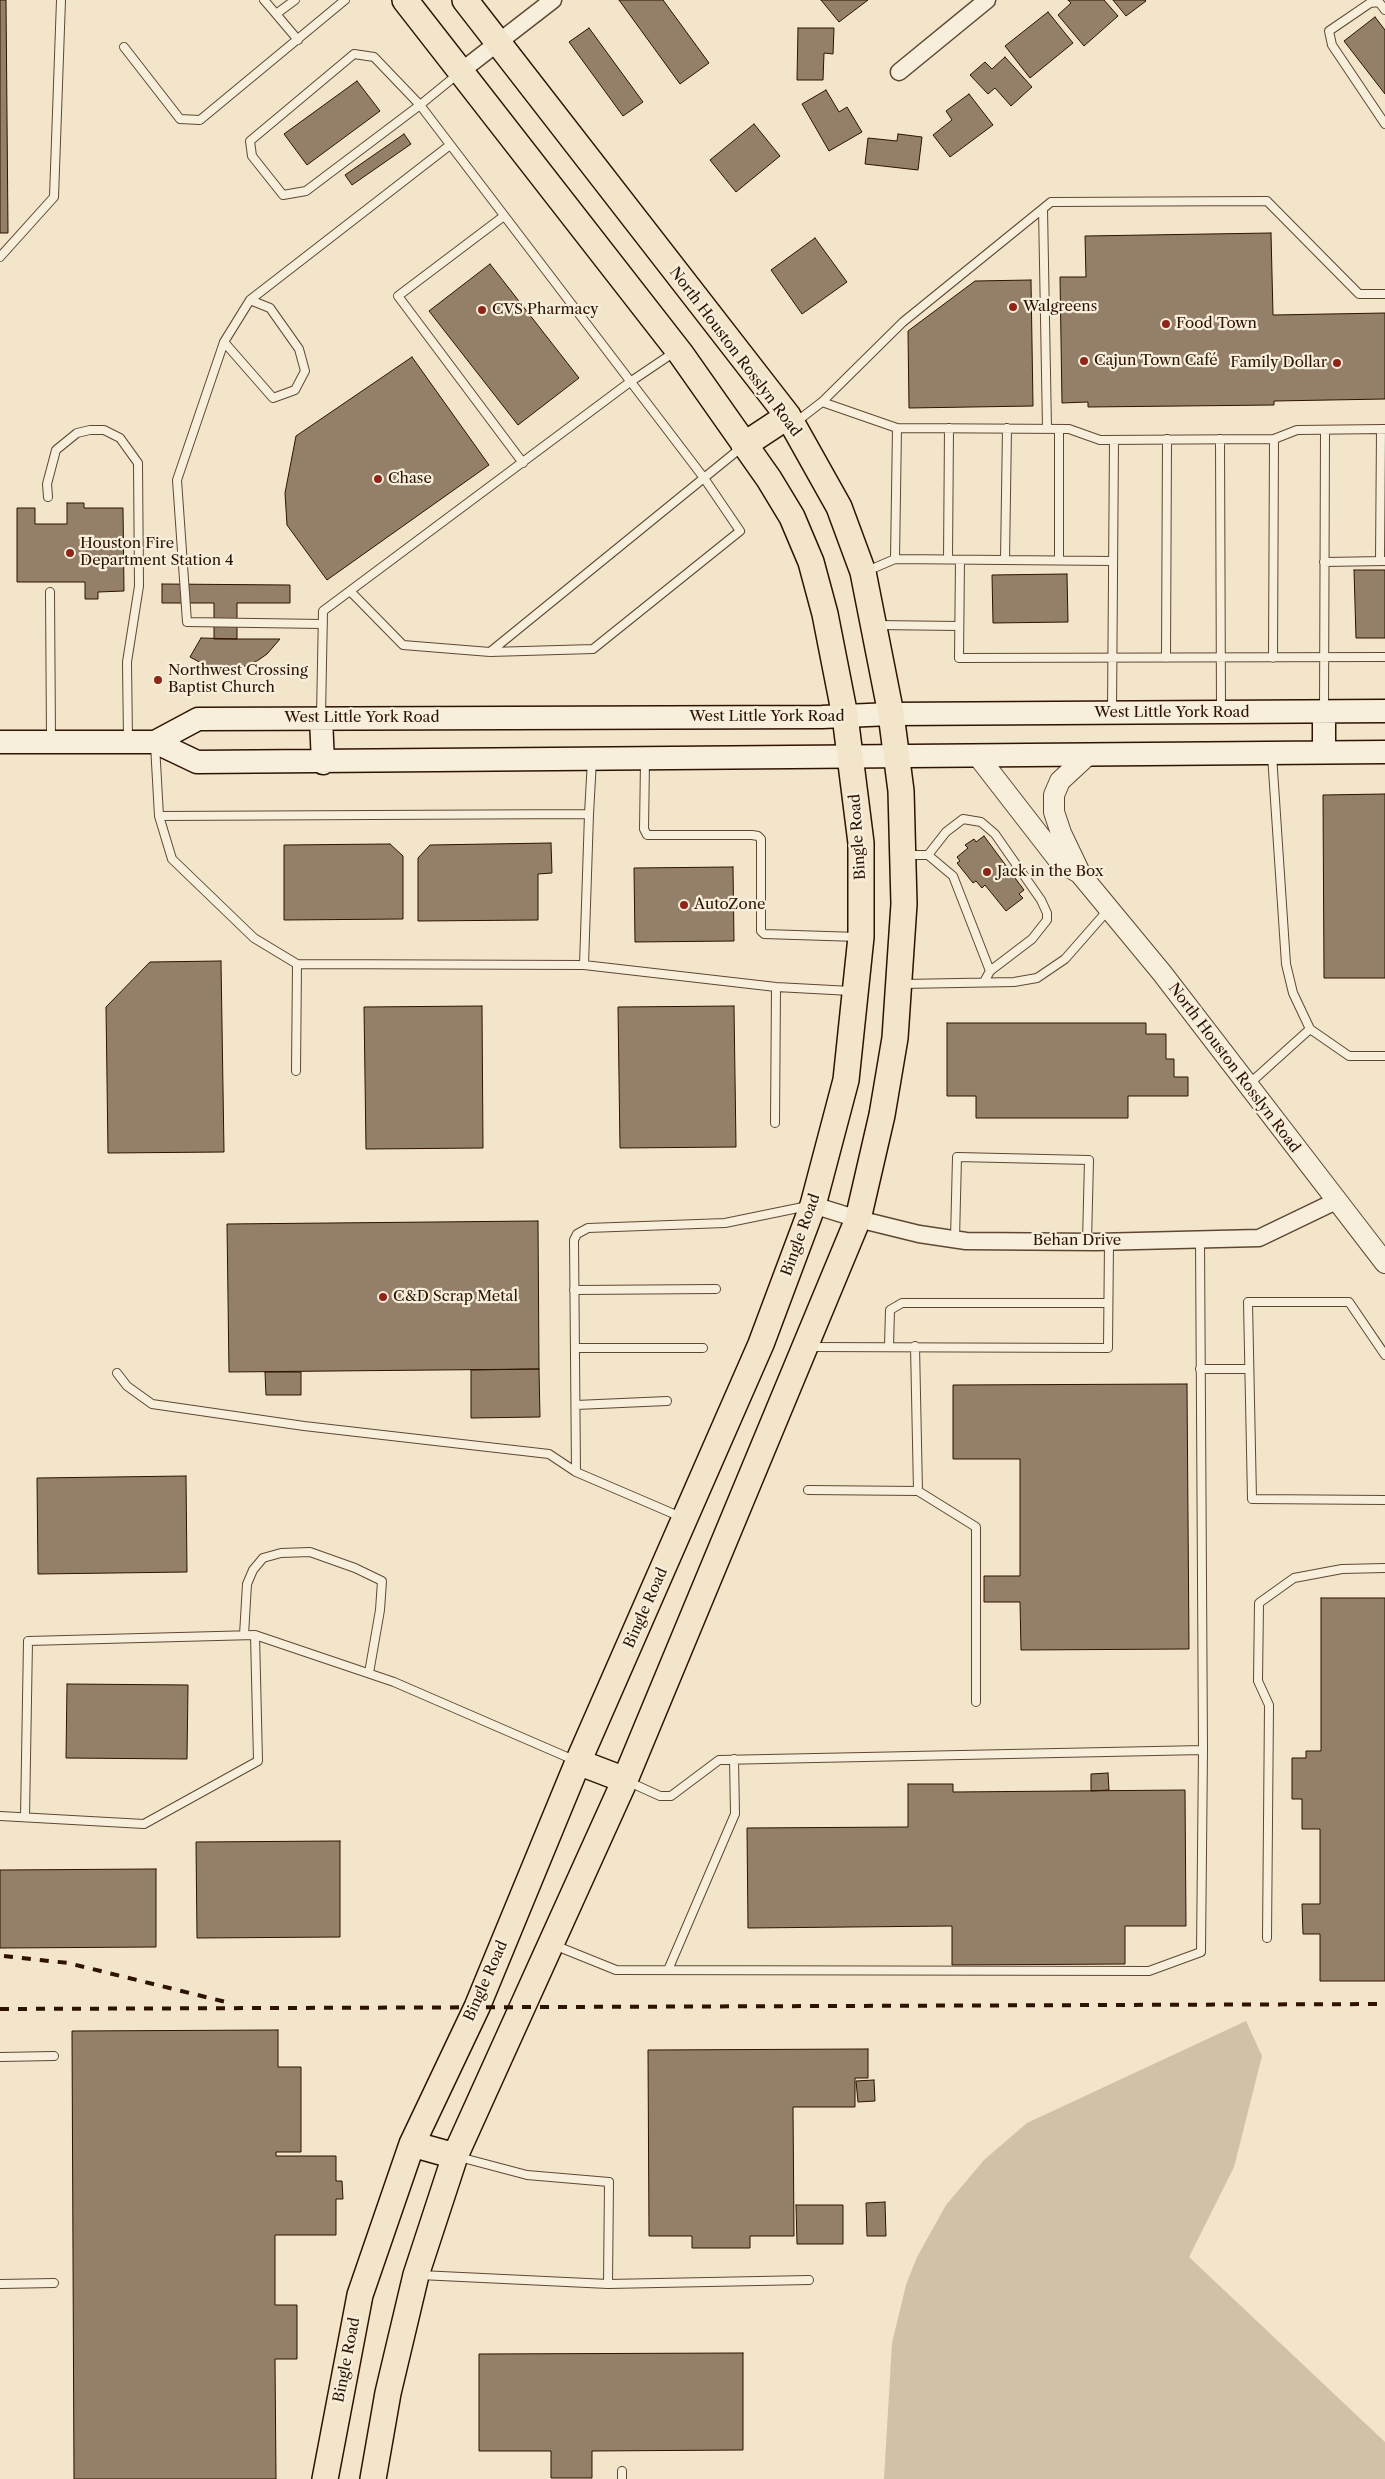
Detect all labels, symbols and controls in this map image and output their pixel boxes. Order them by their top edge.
street label: North Houston Rosslyn Road [665,264,805,440]
place label: Walgreens [1023,298,1097,316]
place label: CVS Pharmacy [492,301,599,319]
marker: Walgreens [1007,301,1019,313]
marker: CVS Pharmacy [476,304,488,316]
place label: Food Town [1176,315,1257,333]
marker: Food Town [1160,318,1172,330]
place label: Cajun Town Café [1094,352,1218,370]
place label: Family Dollar [1230,354,1327,372]
marker: Cajun Town Café [1078,355,1090,367]
marker: Family Dollar [1331,357,1343,369]
place label: Chase [388,470,432,488]
marker: Chase [372,473,384,485]
place label: Houston Fire Department Station 4 [80,535,234,570]
marker: Houston Fire Department Station 4 [64,547,76,559]
place label: Northwest Crossing Baptist Church [168,662,308,697]
marker: Northwest Crossing Baptist Church [152,674,164,686]
street label: West Little York Road [1094,704,1250,722]
street label: West Little York Road [689,708,845,726]
street label: West Little York Road [284,709,440,727]
street label: Bingle Road [846,793,870,881]
place label: Jack in the Box [997,863,1104,881]
marker: Jack in the Box [981,866,993,878]
place label: AutoZone [694,896,765,914]
marker: AutoZone [678,899,690,911]
street label: North Houston Rosslyn Road [1164,980,1304,1156]
street label: Bingle Road [778,1191,824,1279]
street label: Behan Drive [1033,1232,1121,1250]
place label: C&D Scrap Metal [393,1288,518,1306]
marker: C&D Scrap Metal [377,1291,389,1303]
street label: Bingle Road [620,1565,672,1651]
street label: Bingle Road [460,1938,512,2024]
street label: Bingle Road [330,2316,364,2404]

